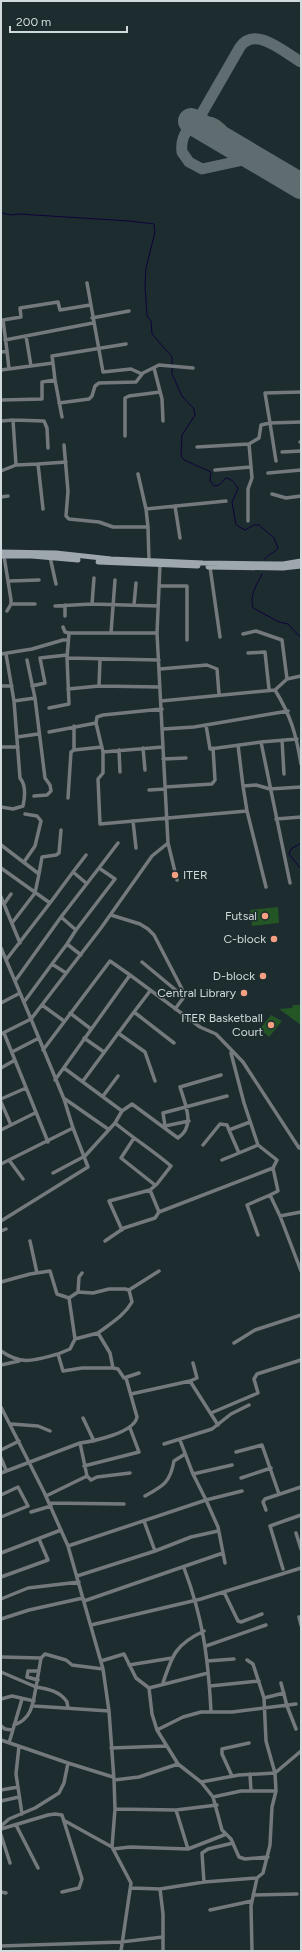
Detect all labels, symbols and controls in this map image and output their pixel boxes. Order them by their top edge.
scale bar [10,8,127,34]
text: 200 m [16,15,51,29]
place label: ITER [183,868,208,882]
marker: ITER [170,870,180,880]
place label: Futsal [225,909,257,923]
marker: Futsal [260,911,270,921]
place label: C-block [223,932,266,946]
marker: C-block [269,934,279,944]
place label: D-block [213,969,255,983]
marker: D-block [258,971,268,981]
place label: Central Library [157,986,237,1000]
marker: Central Library [239,988,249,998]
place label: ITER Basketball Court [181,1011,263,1039]
marker: ITER Basketball Court [266,1020,276,1030]

